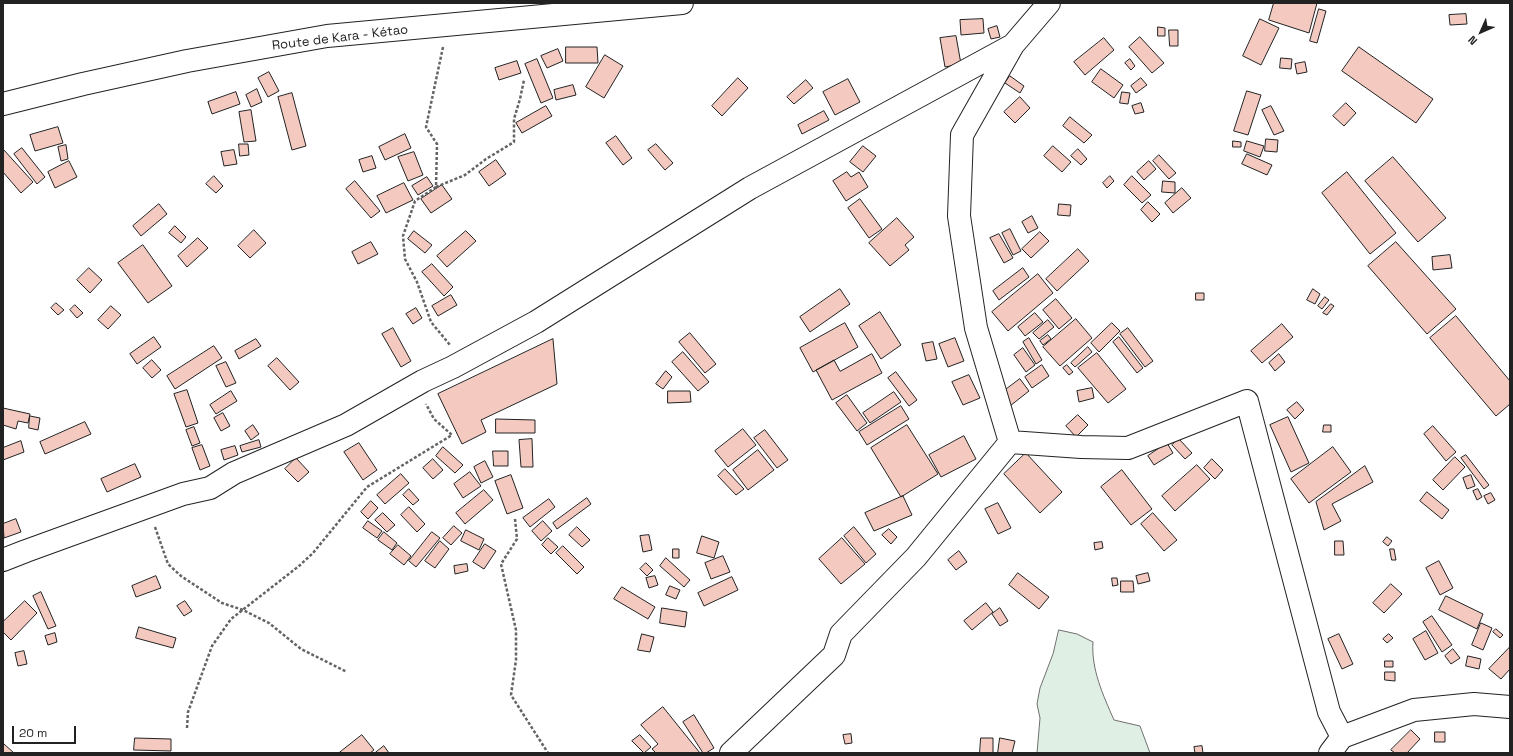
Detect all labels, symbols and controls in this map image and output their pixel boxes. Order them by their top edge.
north arrow [1461,12,1501,52]
street label: Route de Kara - Kétao [271,22,409,54]
text: N [1465,33,1480,48]
scale bar [14,718,78,744]
text: 20 m [19,725,47,741]

